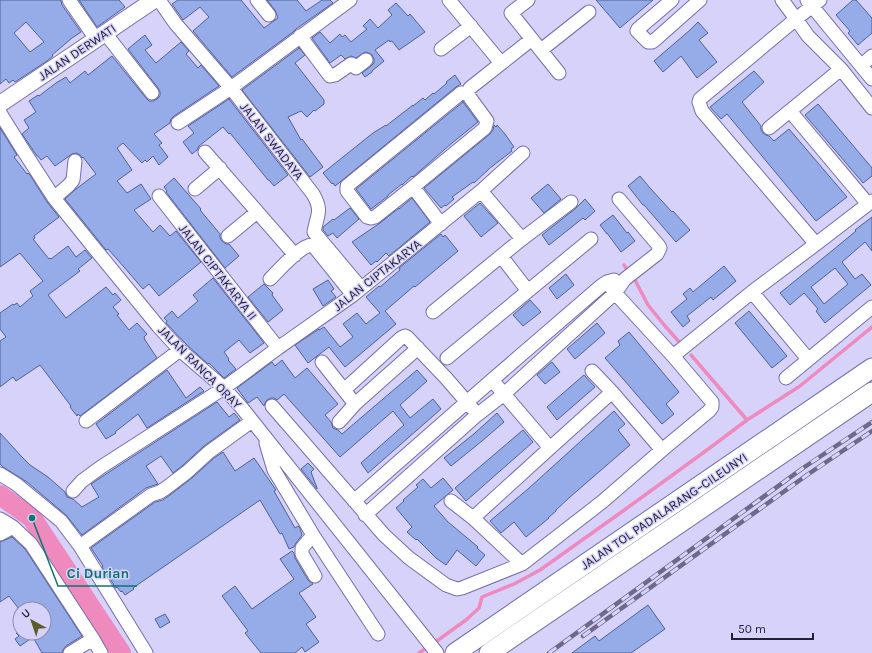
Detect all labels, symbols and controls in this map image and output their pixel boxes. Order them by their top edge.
street label: JALAN DERWATI [35,21,119,83]
street label: JALAN SWADAYA [237,99,307,183]
street label: JALAN CIPTAKARYA II [176,221,260,323]
street label: JALAN CIPTAKARYA [330,236,424,314]
street label: JALAN RANCA ORAY [155,322,245,412]
street label: JALAN TOL PADALARANG–CILEUNYI [578,449,750,573]
callout: Ci Durian [58,560,137,586]
text: Ci Durian [67,565,129,582]
north arrow [12,601,52,641]
text: U [19,606,33,621]
scale bar [732,615,813,641]
text: 50 m [738,622,766,636]

